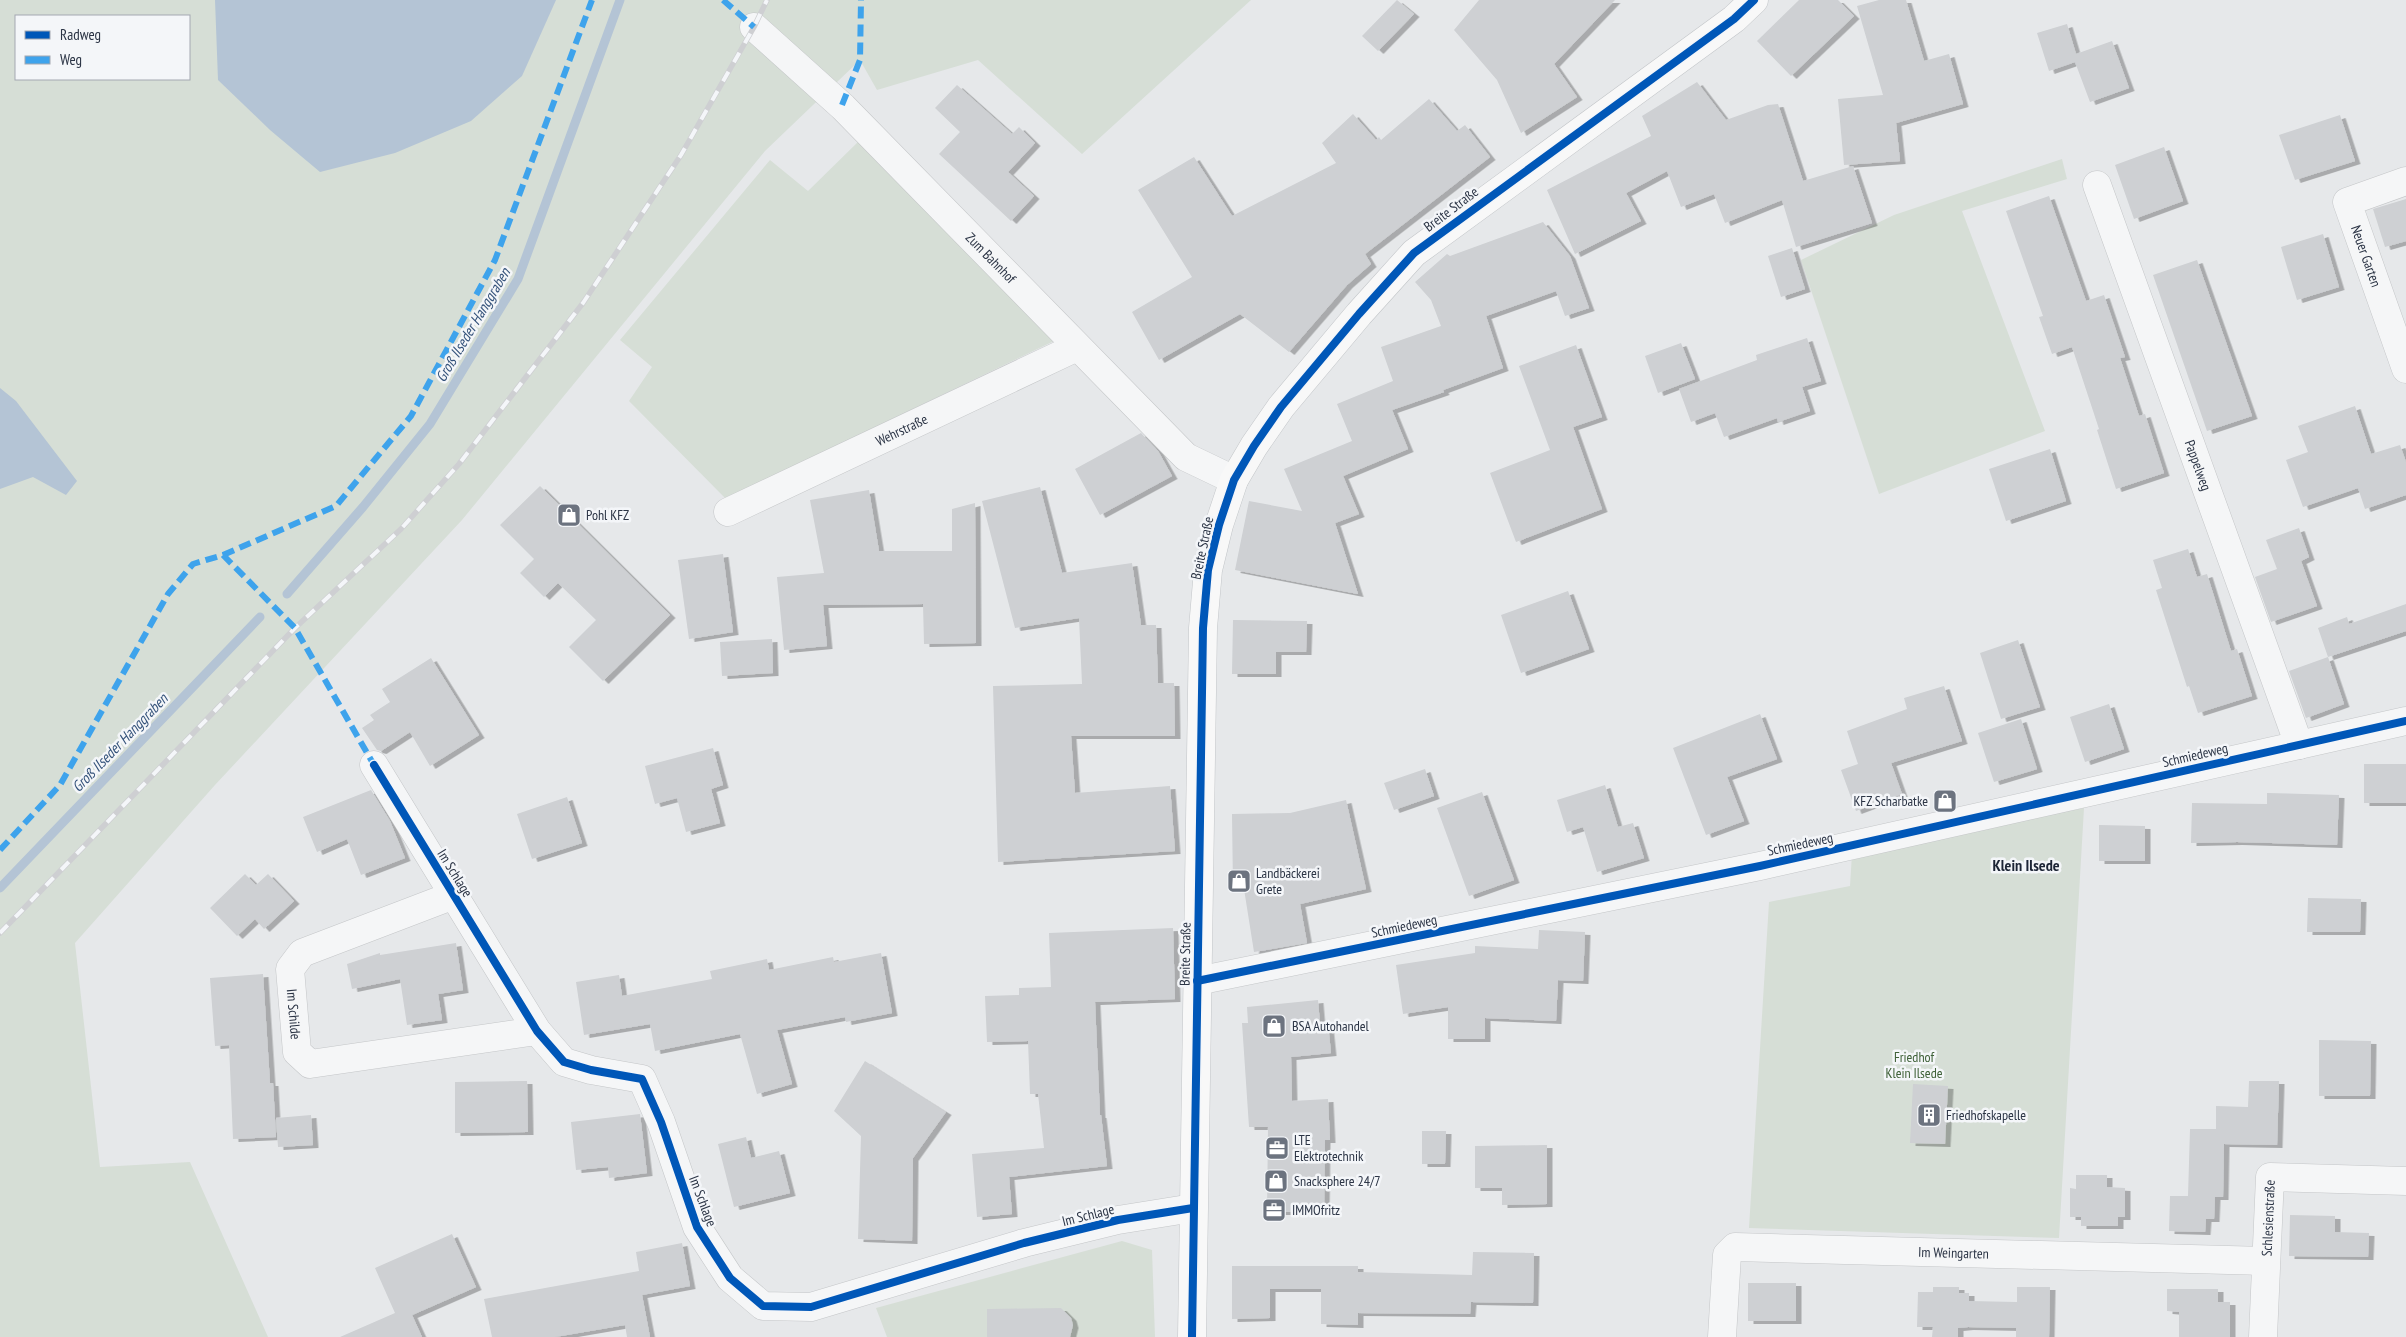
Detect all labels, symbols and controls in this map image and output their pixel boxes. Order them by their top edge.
legend [15,15,190,80]
text: Radweg [60,25,101,44]
text: Weg [60,50,82,69]
street label: Breite Straße [1420,183,1482,235]
street label: Neuer Garten [2347,223,2385,289]
street label: Zum Bahnhof [962,229,1020,287]
water label: Groß Ilseder Hanggraben [431,263,515,385]
street label: Wehrstraße [873,410,931,450]
street label: Pappelweg [2181,437,2216,493]
shop icon: Pohl KFZ [556,502,582,528]
place label: Pohl KFZ [586,506,629,524]
street label: Breite Straße [1187,515,1217,581]
water label: Groß Ilseder Hanggraben [68,688,172,796]
street label: Schmiedeweg [2161,739,2229,771]
shop icon: KFZ Scharbatke [1932,788,1958,814]
place label: KFZ Scharbatke [1853,792,1928,810]
street label: Schmiedeweg [1766,828,1834,860]
street label: Im Schlage [433,846,477,901]
district label: Klein Ilsede [1992,855,2060,875]
place label: Landbäckerei Grete [1256,864,1320,898]
shop icon: Landbäckerei Grete [1226,868,1252,894]
street label: Schmiedeweg [1370,910,1438,942]
street label: Breite Straße [1175,922,1195,986]
street label: Im Schilde [283,988,305,1040]
shop icon: BSA Autohandel [1261,1013,1287,1039]
place label: BSA Autohandel [1292,1017,1370,1035]
park label: Friedhof Klein Ilsede [1886,1048,1943,1082]
building icon: Friedhofskapelle [1916,1102,1942,1128]
place label: Friedhofskapelle [1946,1106,2026,1124]
place label: LTE Elektrotechnik [1294,1131,1364,1165]
office icon: LTE Elektrotechnik [1264,1135,1290,1161]
shop icon: Snacksphere 24/7 [1263,1168,1289,1194]
place label: Snacksphere 24/7 [1294,1172,1381,1190]
street label: Im Schlage [685,1173,721,1229]
street label: Schlesienstraße [2258,1179,2279,1257]
office icon: IMMOfritz [1261,1197,1287,1223]
street label: Im Schlage [1060,1200,1116,1230]
place label: IMMOfritz [1292,1201,1340,1219]
street label: Im Weingarten [1918,1243,1989,1263]

